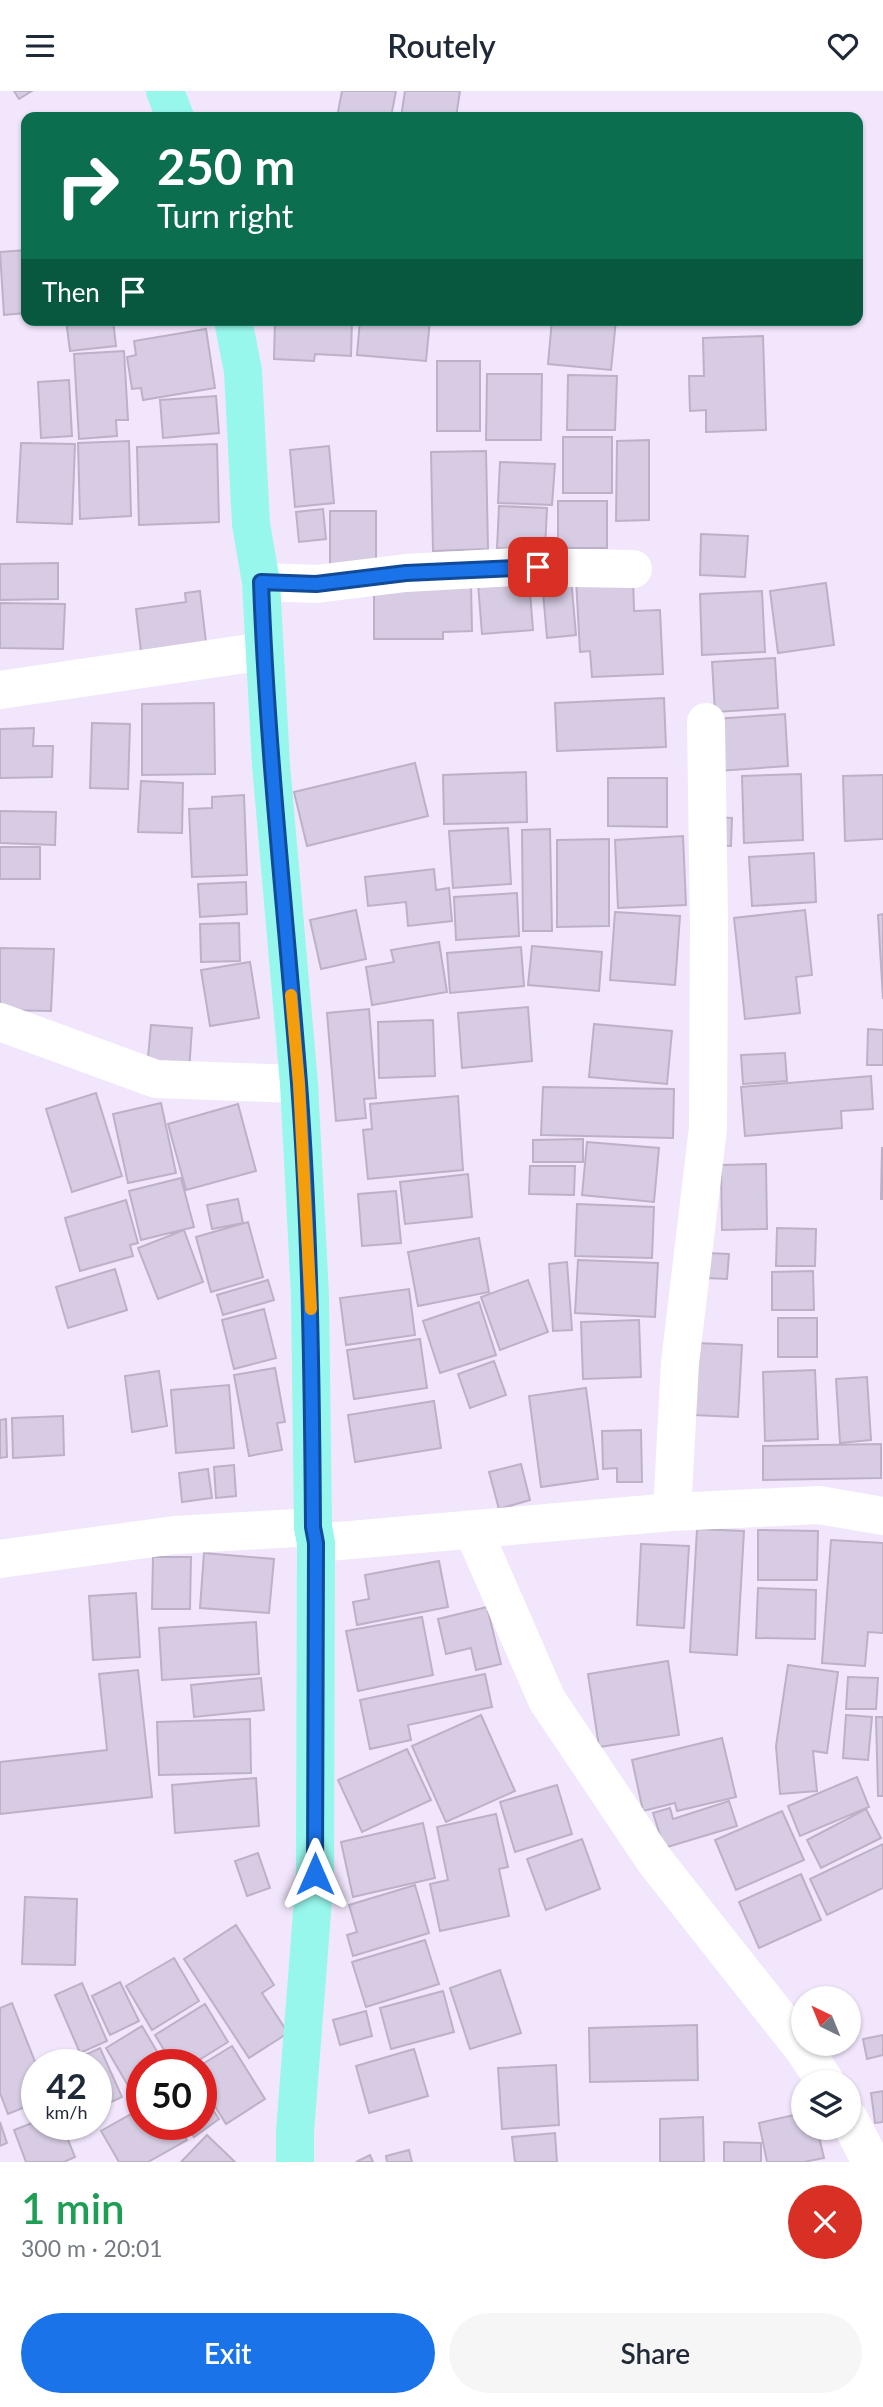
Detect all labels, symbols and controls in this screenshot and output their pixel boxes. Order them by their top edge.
text: Routely [387,26,496,65]
icon: menu [21,27,59,65]
icon: heart [824,27,862,65]
text: 250 m [157,137,295,195]
icon: right [42,140,133,231]
text: Turn right [157,196,293,235]
icon: arrive [114,273,152,311]
text: Then [42,276,100,308]
pin [508,537,568,597]
icon: arrive [519,548,557,586]
position arrow [278,1837,352,1911]
north arrow [791,1986,861,2056]
map controls [791,1986,861,2140]
speed limit sign: 50 [126,2049,217,2140]
text: 42 [46,2064,87,2106]
button: layers [791,2070,861,2140]
text: km/h [45,2101,88,2123]
text: 1 min [21,2183,125,2233]
button: close [788,2185,862,2259]
text: 300 m · 20:01 [21,2234,163,2262]
button: Exit [21,2313,435,2393]
button: Share [449,2313,862,2393]

